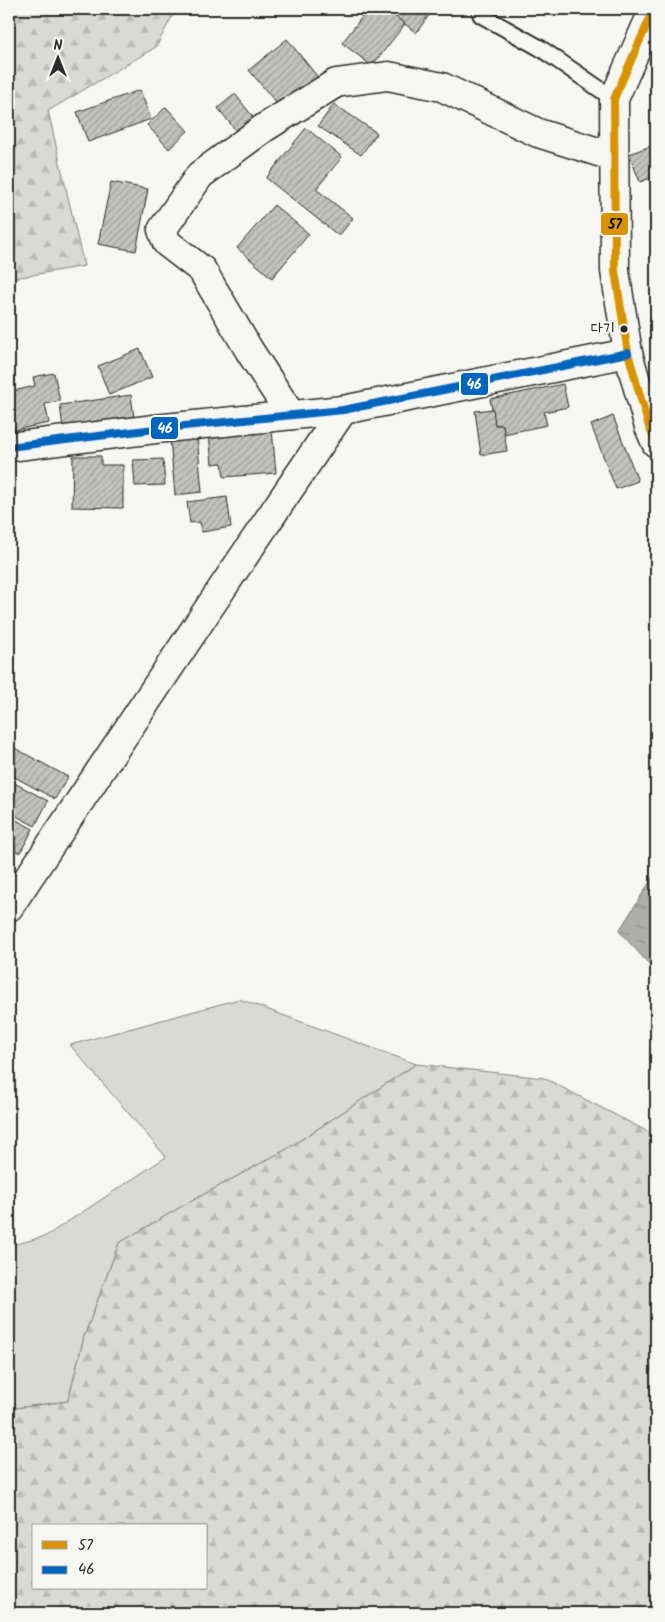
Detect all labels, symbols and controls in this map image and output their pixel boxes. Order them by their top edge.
north arrow [32,32,82,82]
text: N [54,35,63,57]
line badge: 57 [600,212,629,236]
text: 57 [607,214,622,236]
place label: 다기 [591,317,615,341]
marker: 다기 [619,324,629,334]
line badge: 46 [460,372,489,396]
text: 46 [466,374,482,396]
line badge: 46 [150,416,179,440]
text: 46 [157,418,173,440]
legend [32,1524,208,1590]
text: 57 [78,1534,94,1558]
text: 46 [78,1558,95,1582]

